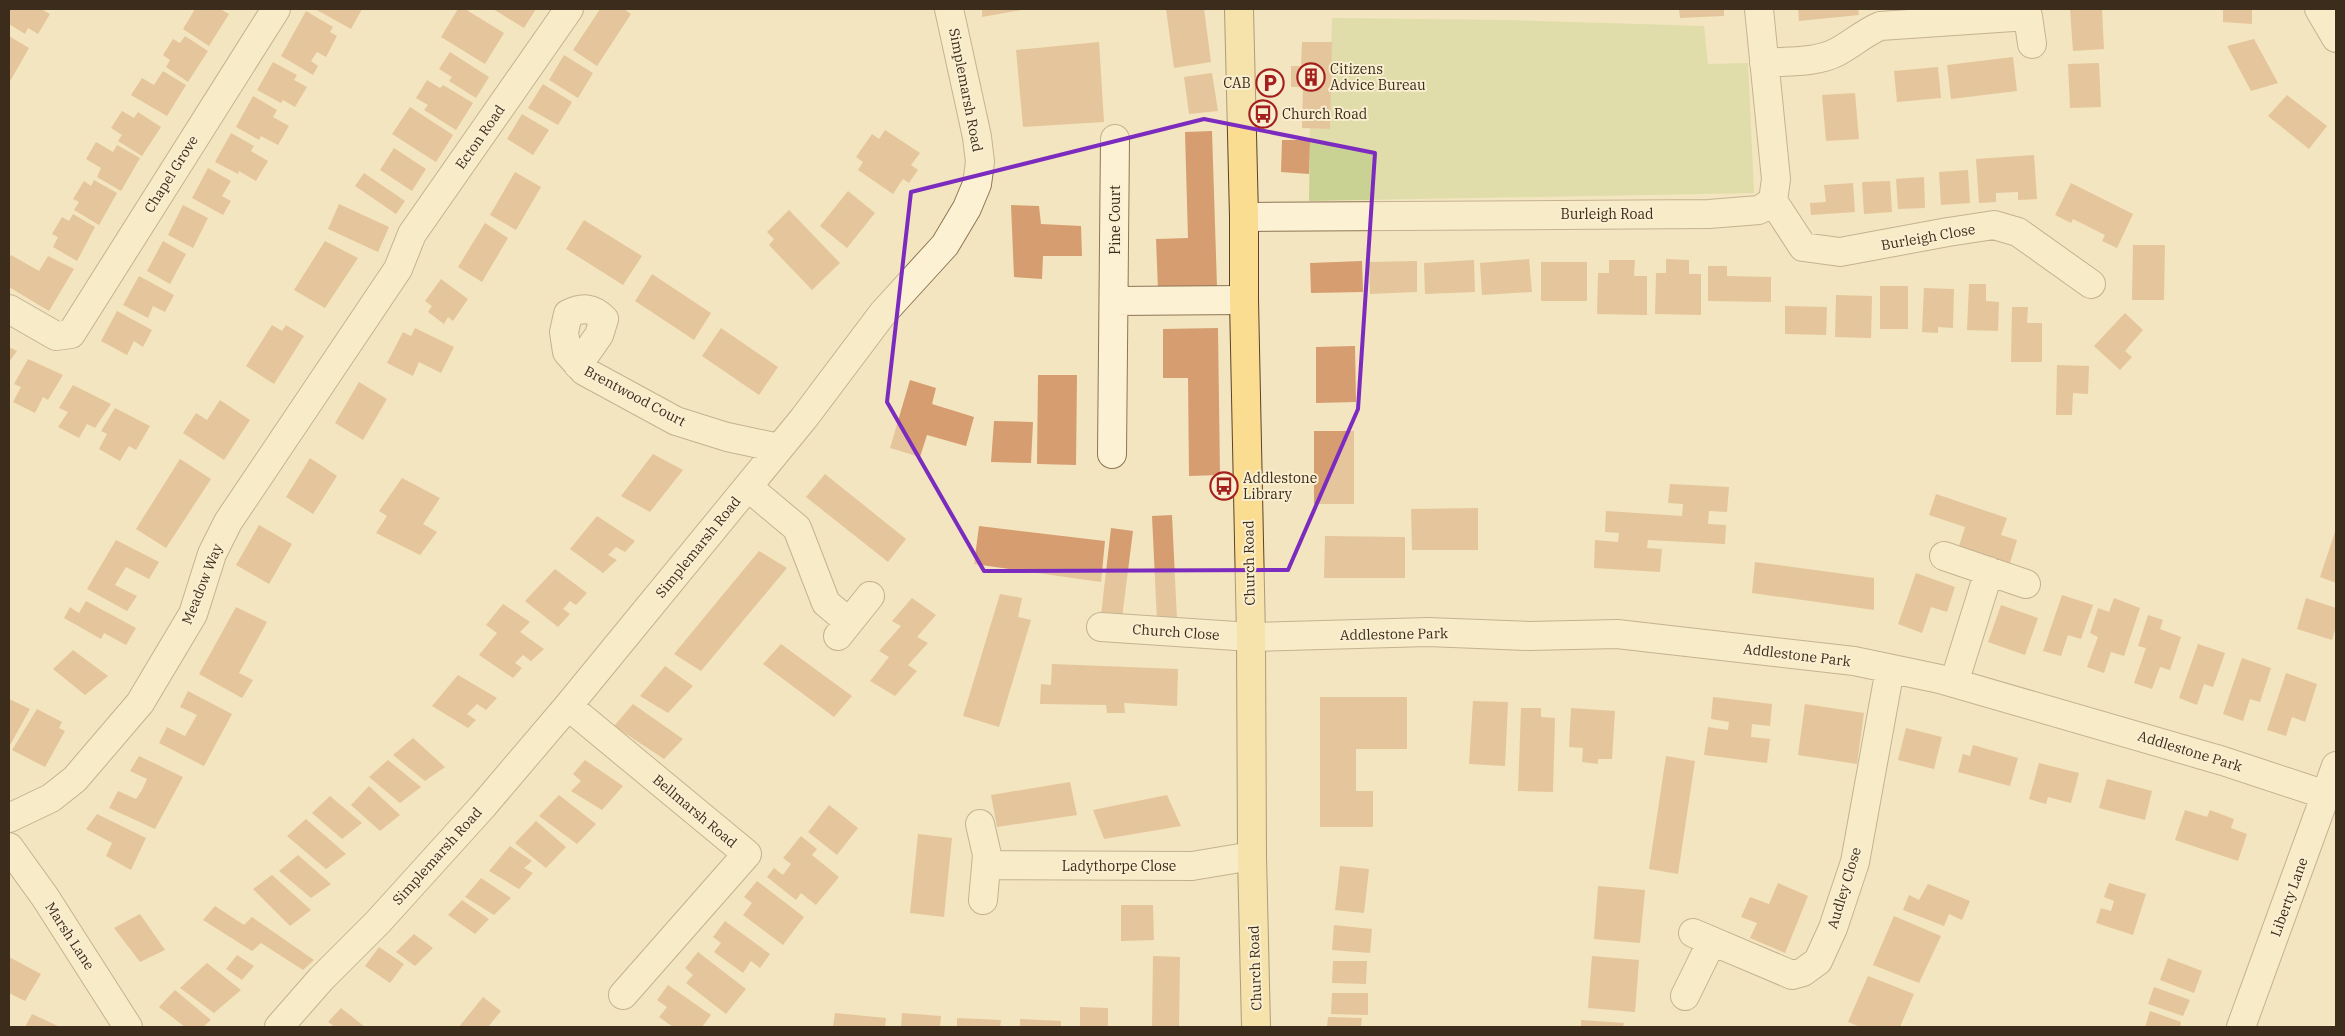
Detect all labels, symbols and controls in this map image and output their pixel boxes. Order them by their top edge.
street label: Simplemarsh Road [945,27,987,154]
place label: Citizens Advice Bureau [1330,60,1426,94]
building icon: Citizens Advice Bureau [1296,62,1326,92]
parking icon: CAB [1255,68,1285,98]
place label: CAB [1223,74,1251,92]
bus stop icon: Church Road [1248,99,1278,129]
street label: Ecton Road [451,101,509,173]
place label: Church Road [1282,105,1368,123]
street label: Chapel Grove [140,132,202,216]
street label: Pine Court [1106,185,1124,255]
street label: Burleigh Road [1560,205,1654,223]
street label: Burleigh Close [1879,220,1977,254]
street label: Brentwood Court [581,362,689,430]
place label: Addlestone Library [1243,469,1317,503]
bus stop icon: Addlestone Library [1209,471,1239,501]
street label: Simplemarsh Road [651,492,745,601]
street label: Church Road [1239,520,1259,606]
street label: Meadow Way [178,540,227,627]
street label: Church Close [1132,620,1220,644]
street label: Addlestone Park [1340,624,1449,644]
street label: Addlestone Park [1742,639,1853,671]
street label: Addlestone Park [2136,727,2245,776]
street label: Bellmarsh Road [649,770,741,852]
street label: Simplemarsh Road [388,803,486,909]
street label: Audley Close [1823,845,1865,931]
street label: Liberty Lane [2266,855,2312,939]
street label: Ladythorpe Close [1062,857,1176,875]
street label: Marsh Lane [41,899,99,973]
street label: Church Road [1245,925,1265,1011]

